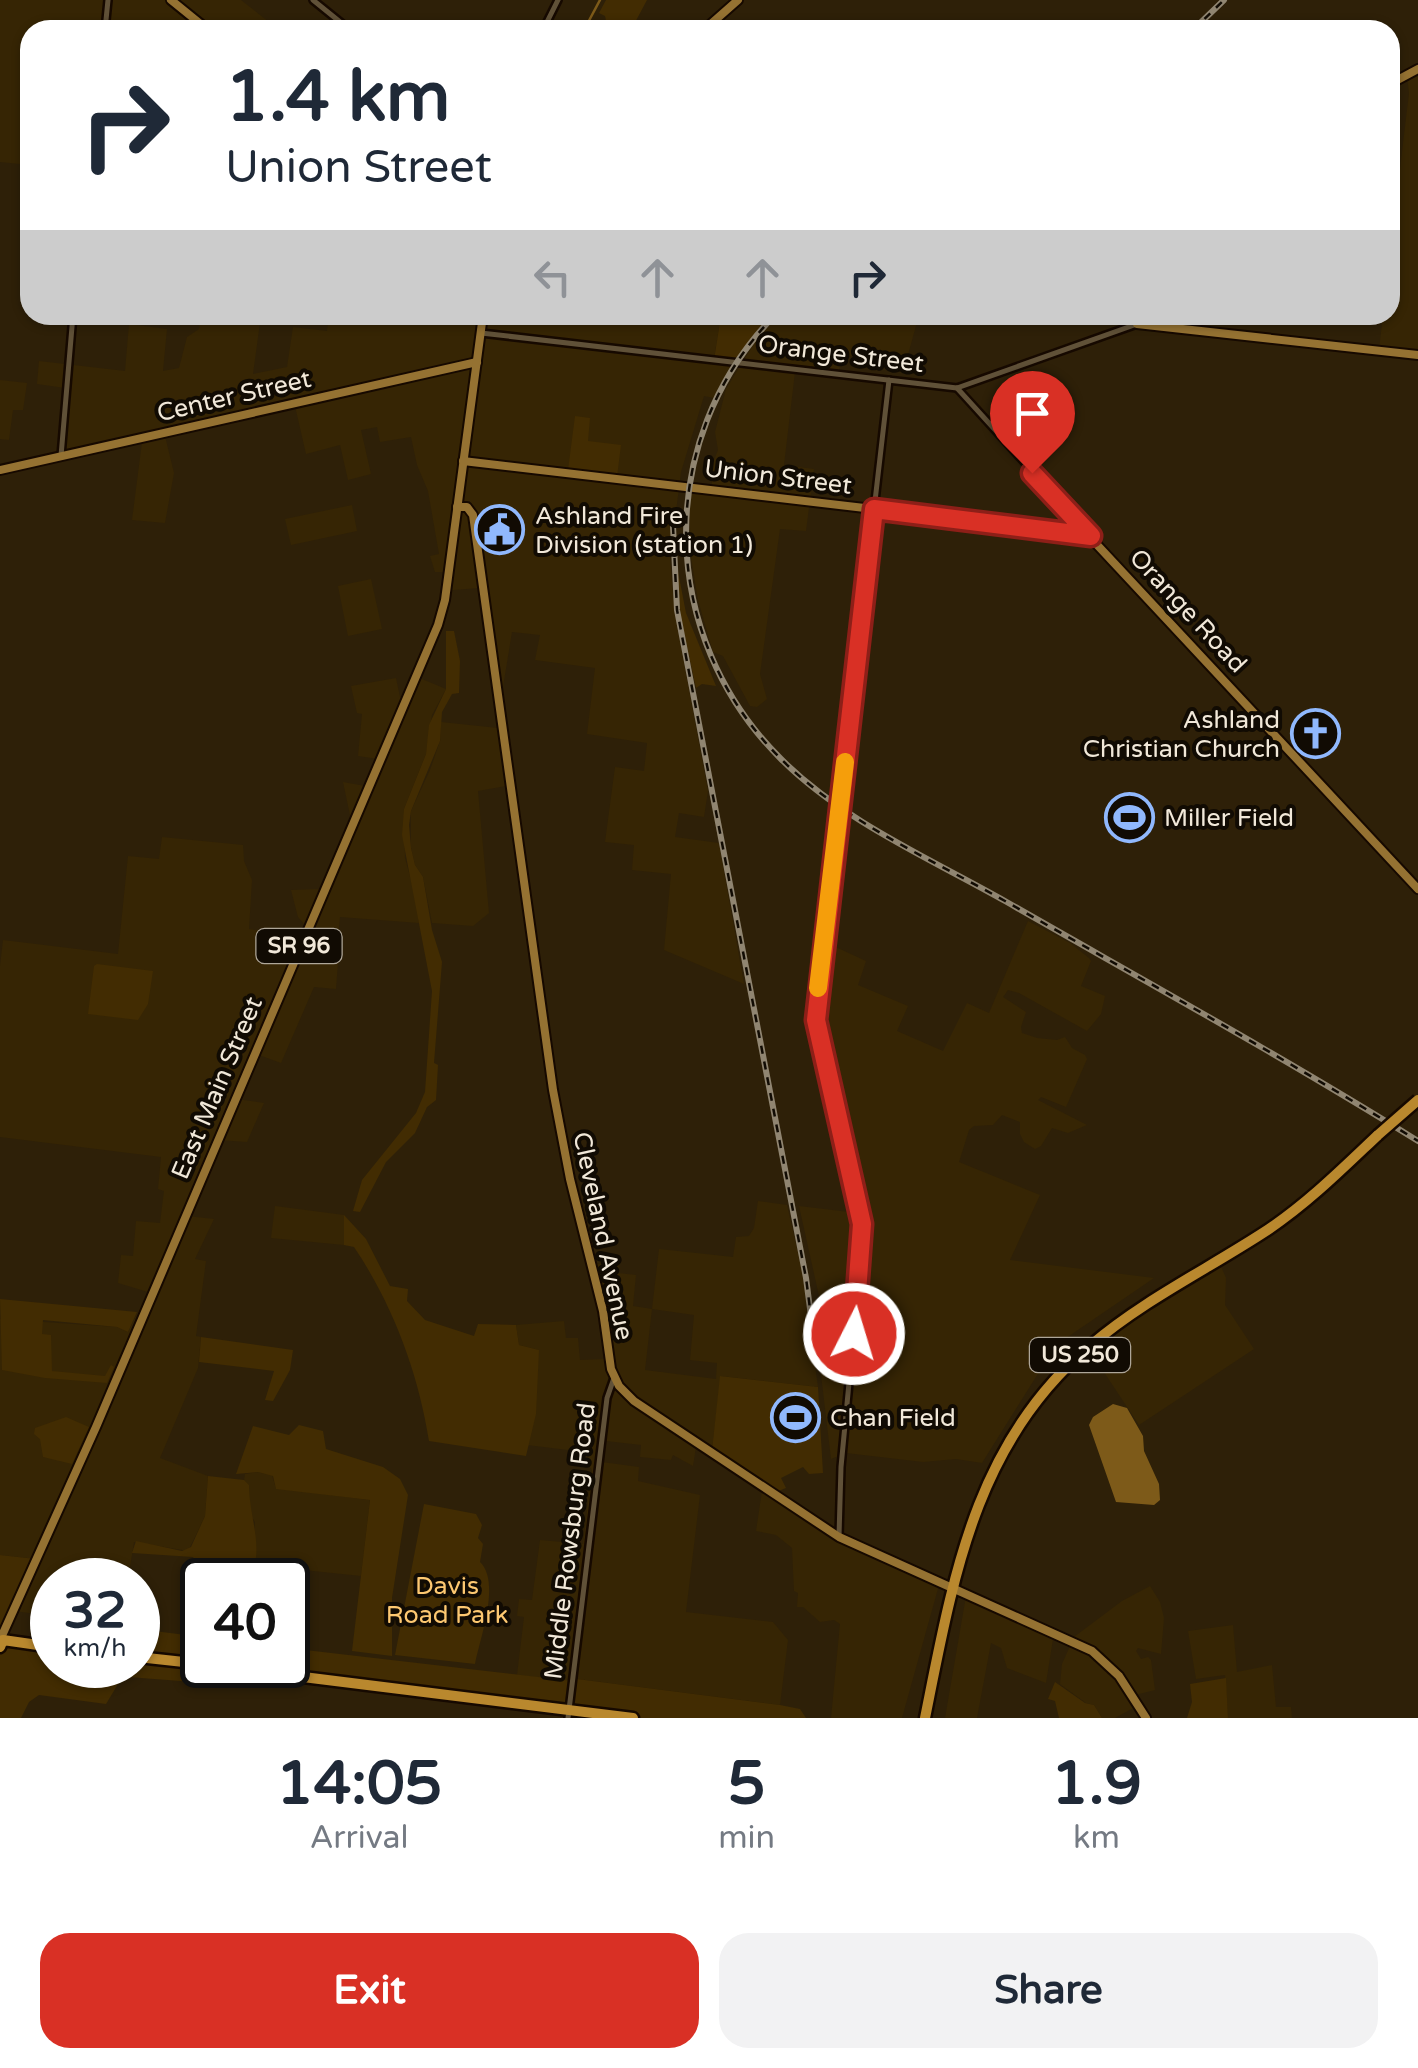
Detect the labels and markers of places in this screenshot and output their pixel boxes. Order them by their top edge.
pin [990,371,1075,474]
place label: Ashland Fire Division (station 1) [535,501,753,560]
public building icon: Ashland Fire Division (station 1) [474,504,526,556]
place label: Ashland Christian Church [1083,705,1280,764]
church icon: Ashland Christian Church [1289,708,1341,760]
sports icon: Miller Field [1103,792,1155,844]
place label: Miller Field [1164,803,1294,833]
sports icon: Chan Field [769,1392,821,1444]
place label: Chan Field [830,1403,956,1433]

